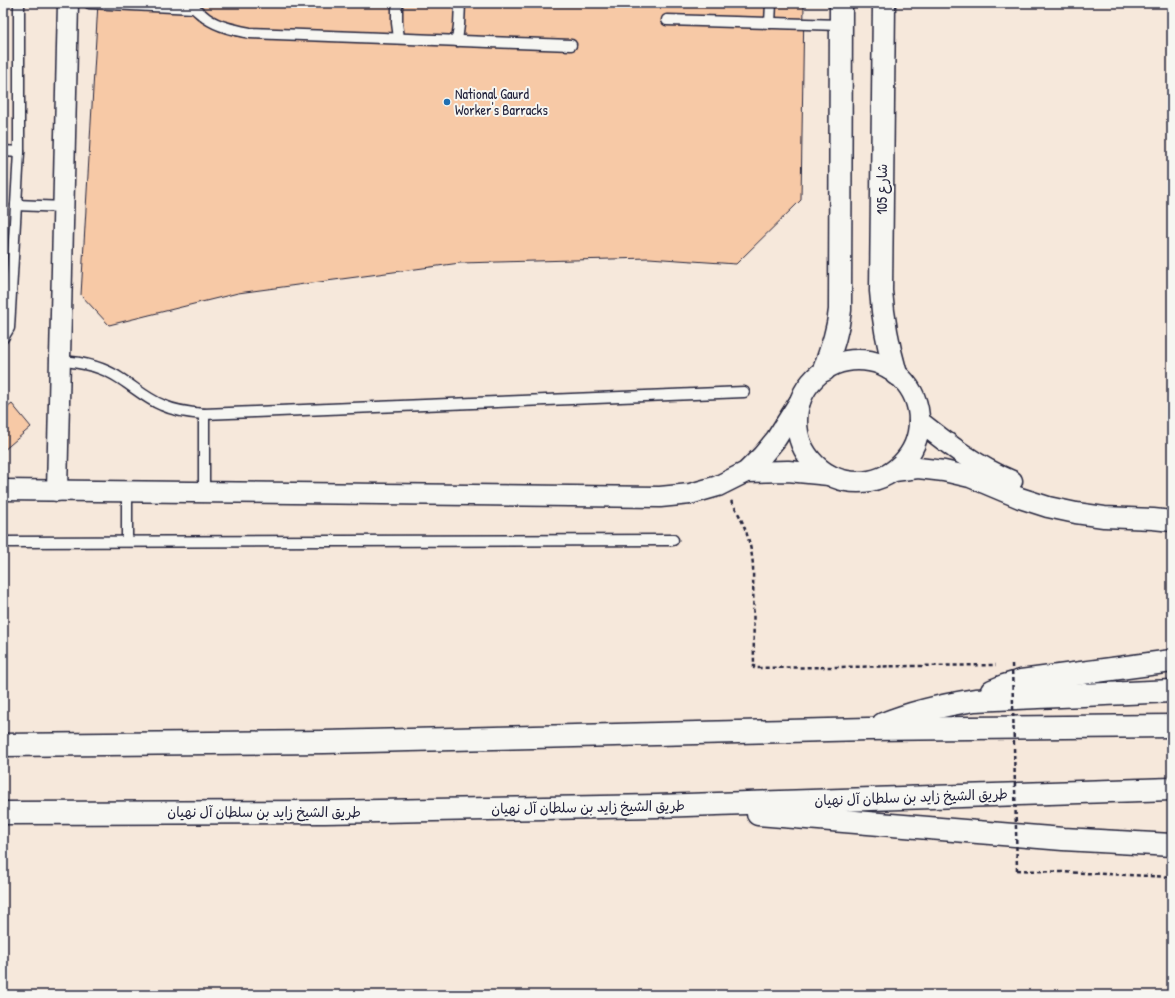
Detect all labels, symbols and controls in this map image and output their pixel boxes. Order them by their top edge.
place label: National Gaurd Worker's Barracks [455,84,548,119]
marker: National Gaurd Worker's Barracks [442,97,452,107]
street label: شارع 105 [872,164,892,214]
street label: طريق الشيخ زايد بن سلطان آل نهيان [814,784,1008,810]
street label: طريق الشيخ زايد بن سلطان آل نهيان [491,795,685,819]
street label: طريق الشيخ زايد بن سلطان آل نهيان [167,802,361,822]

